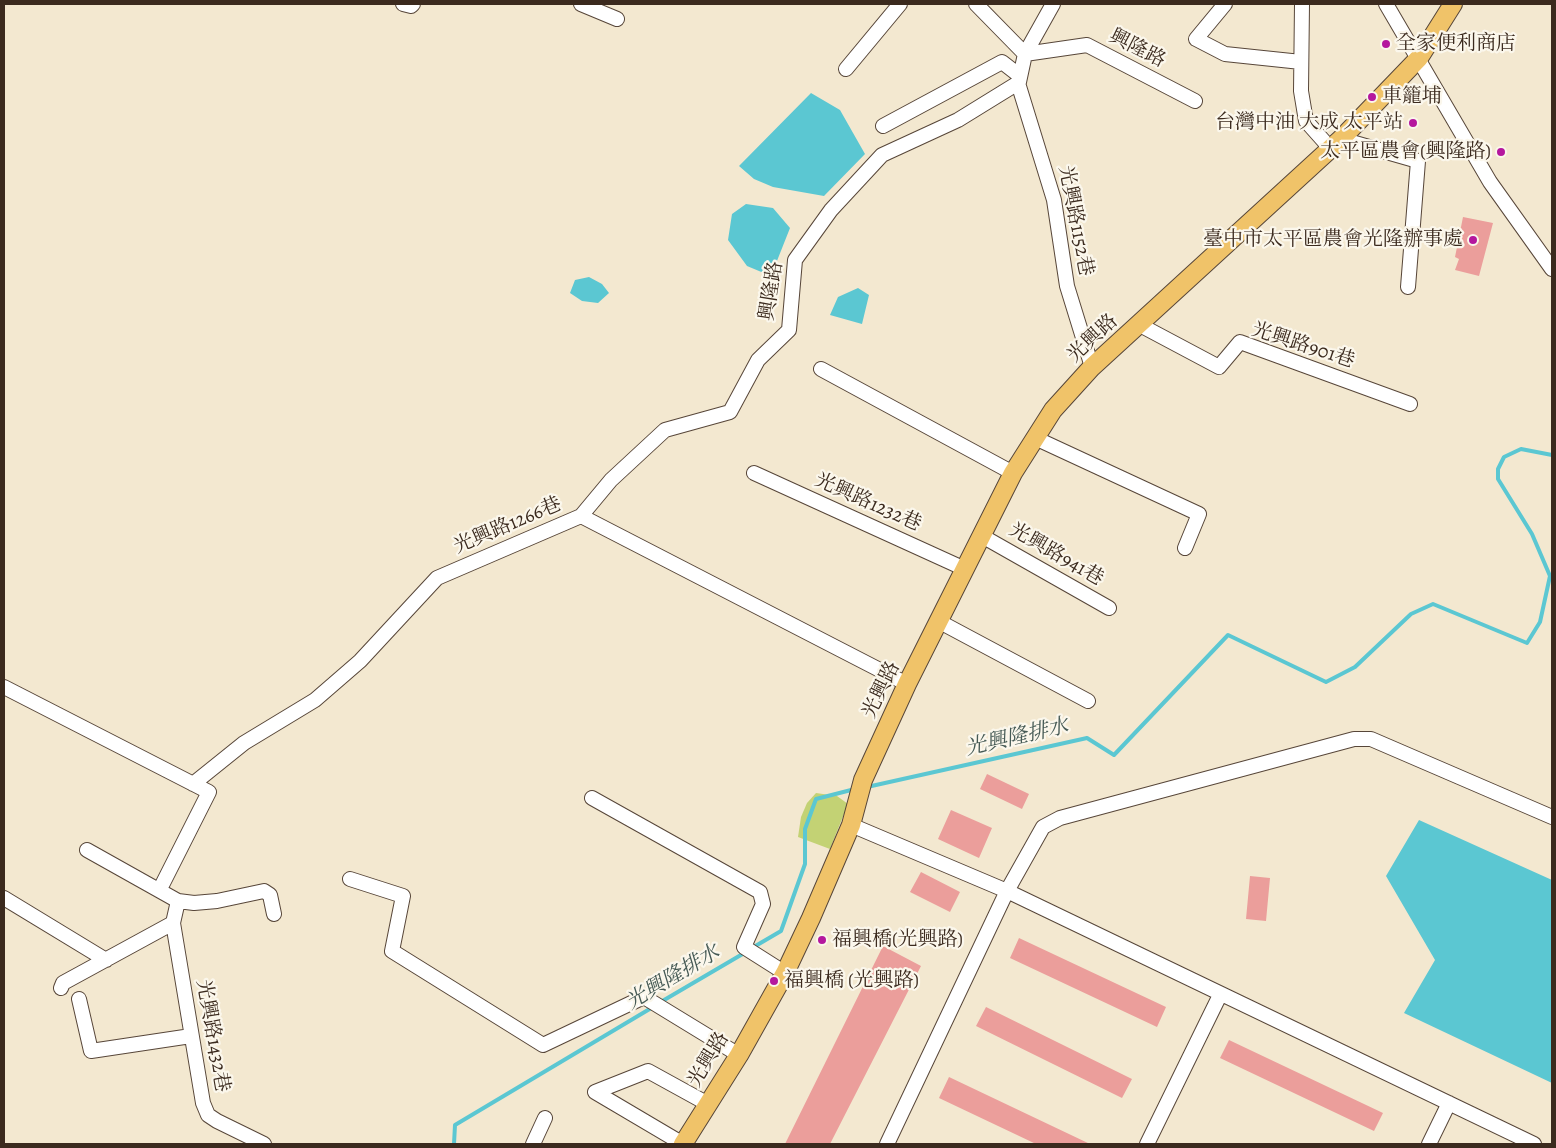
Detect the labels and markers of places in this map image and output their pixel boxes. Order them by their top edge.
place label: 全家便利商店 [1396,32,1516,56]
marker: 全家便利商店 [1380,38,1392,50]
place label: 車籠埔 [1382,85,1442,109]
marker: 車籠埔 [1366,91,1378,103]
place label: 台灣中油 大成 太平站 [1215,111,1403,135]
marker: 台灣中油 大成 太平站 [1407,117,1419,129]
place label: 太平區農會(興隆路) [1320,140,1491,164]
marker: 太平區農會(興隆路) [1495,146,1507,158]
place label: 臺中市太平區農會光隆辦事處 [1203,228,1463,252]
marker: 臺中市太平區農會光隆辦事處 [1467,234,1479,246]
place label: 福興橋(光興路) [832,928,963,952]
marker: 福興橋(光興路) [816,934,828,946]
place label: 福興橋 (光興路) [784,969,919,993]
marker: 福興橋 (光興路) [768,975,780,987]

